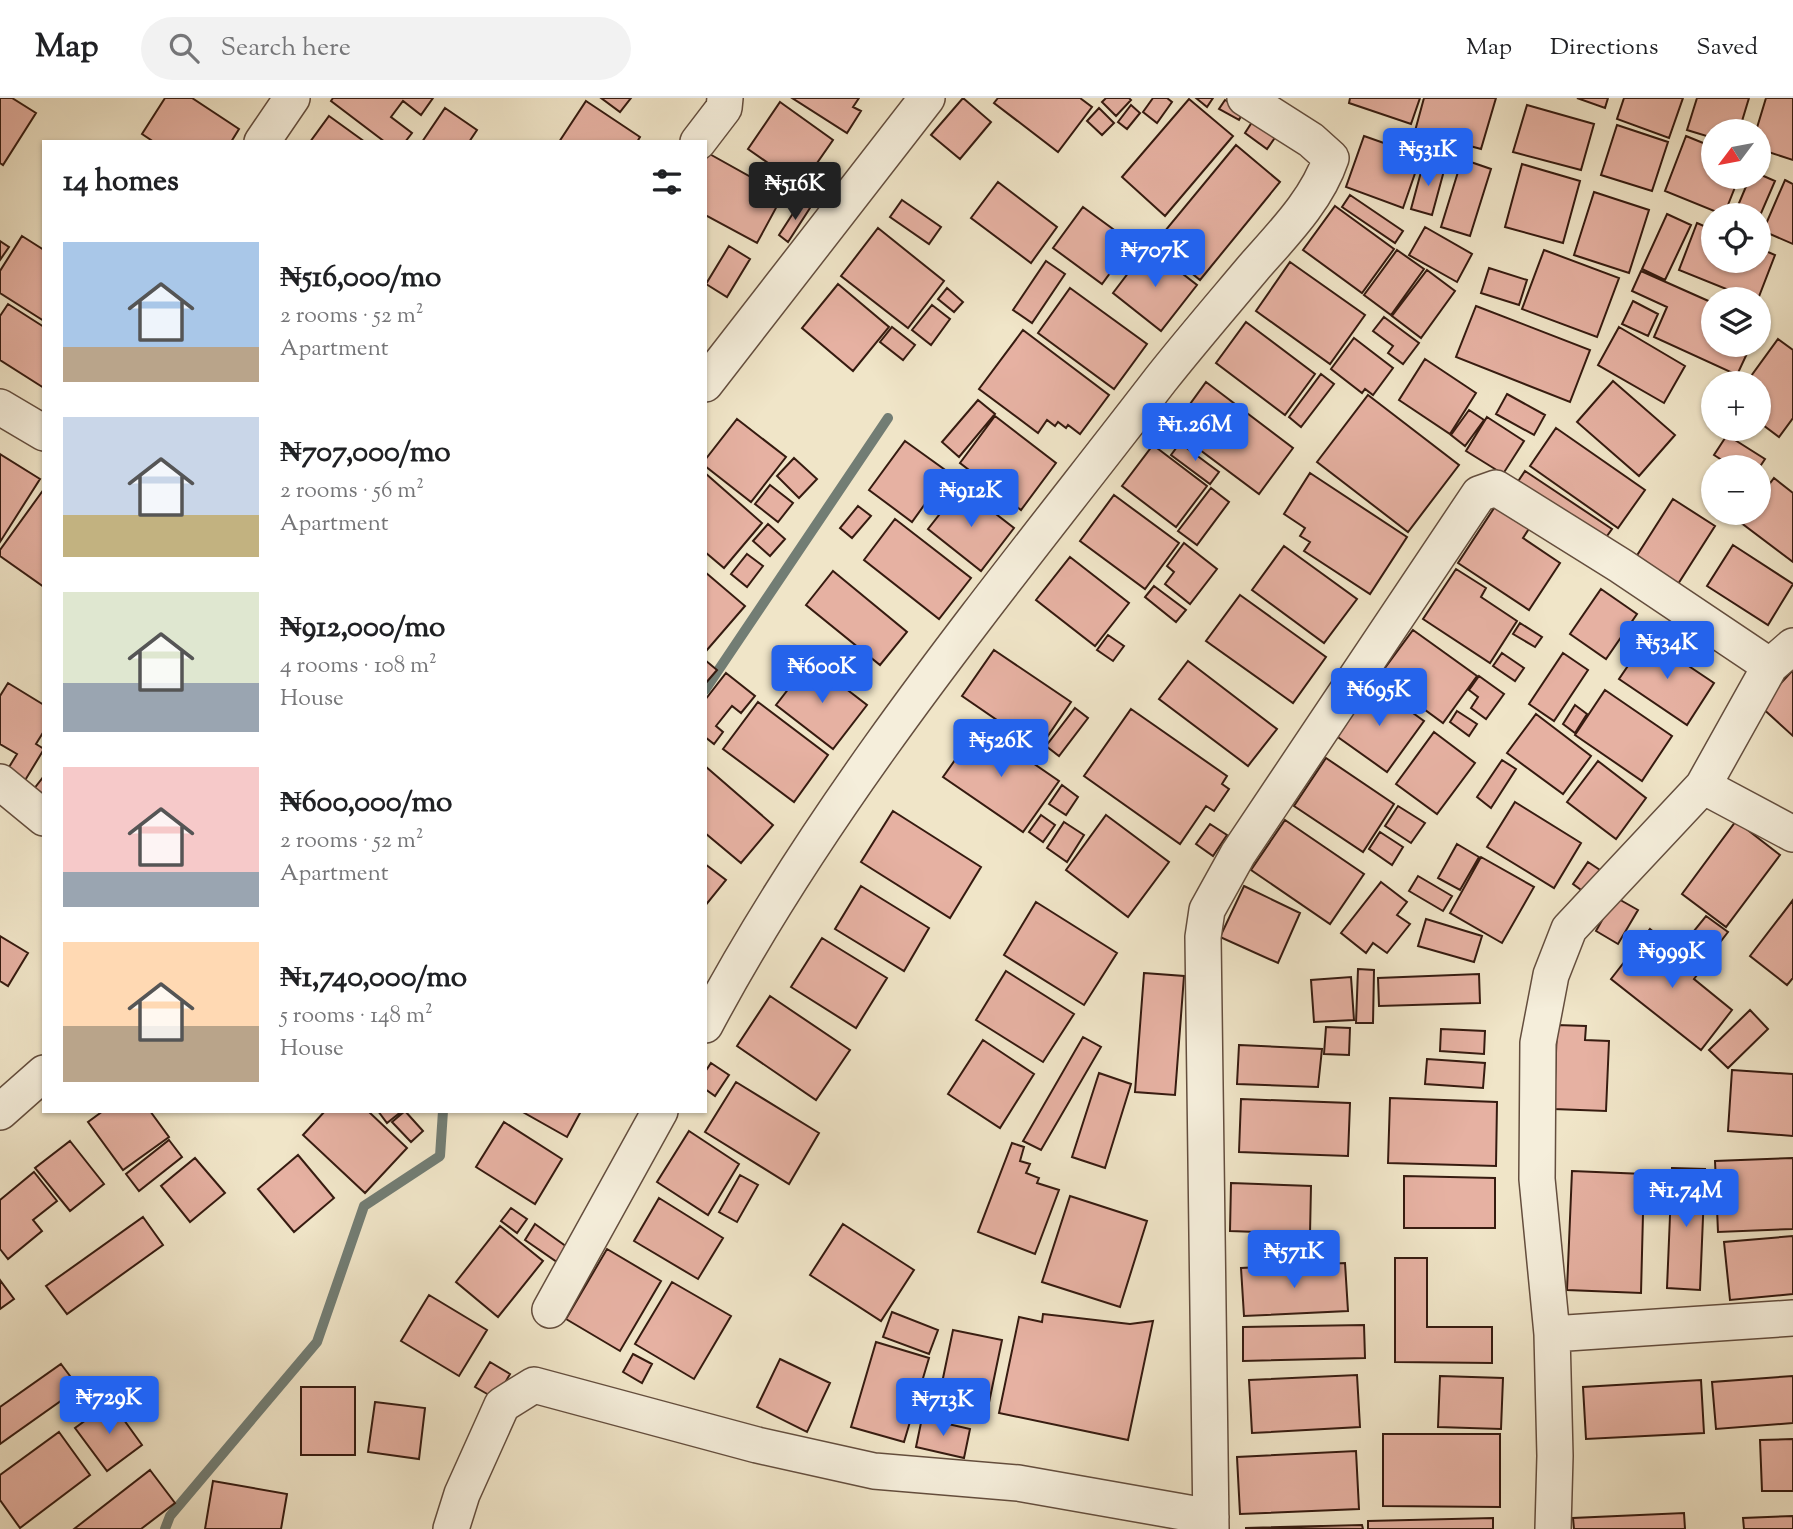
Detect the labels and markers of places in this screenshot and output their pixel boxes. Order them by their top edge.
pin: ₦531K [1379,129,1477,188]
pin: ₦516K [746,162,844,222]
pin: ₦707K [1106,230,1204,289]
pin: ₦1.26M [1138,404,1252,463]
pin: ₦912K [922,470,1020,529]
pin: ₦534K [1618,622,1716,681]
pin: ₦600K [773,646,871,705]
pin: ₦695K [1330,668,1428,728]
pin: ₦526K [952,720,1050,779]
pin: ₦999K [1623,930,1721,990]
pin: ₦1.74M [1629,1170,1743,1229]
pin: ₦571K [1245,1230,1343,1290]
pin: ₦729K [60,1376,158,1436]
pin: ₦713K [894,1378,992,1438]

